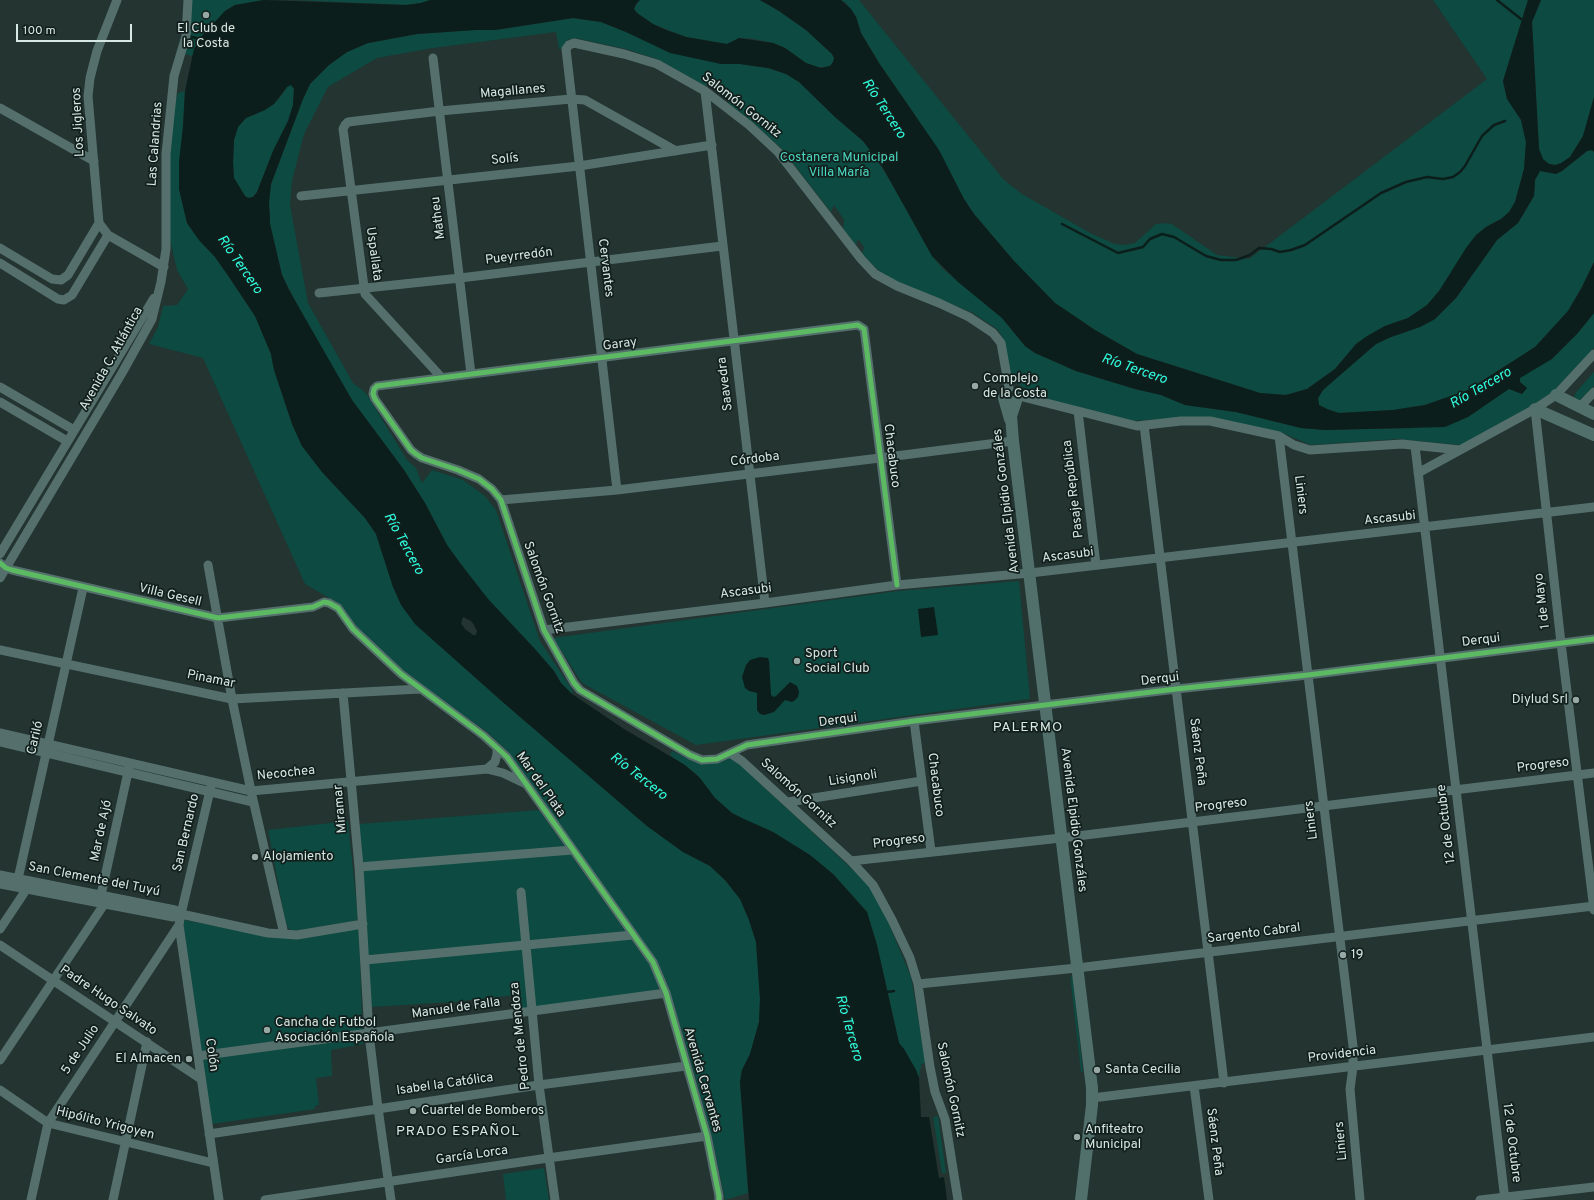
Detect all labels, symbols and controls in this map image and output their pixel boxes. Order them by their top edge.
marker: El Club de la Costa [201,10,211,20]
scale bar [18,16,134,42]
place label: El Club de la Costa [177,21,235,52]
text: 100 m [23,23,56,39]
street label: Salomón Gornitz [698,70,784,142]
water label: Río Tercero [857,76,909,142]
street label: Magallanes [480,81,546,103]
street label: Los Jigleros [69,87,89,157]
street label: Las Calandrias [145,101,167,187]
park label: Costanera Municipal Villa María [780,150,898,181]
street label: Solís [490,151,520,169]
street label: Matheu [429,196,449,240]
street label: Uspallata [361,226,385,282]
water label: Río Tercero [213,232,265,298]
street label: Cervantes [594,238,616,298]
street label: Pueyrredón [484,245,554,269]
street label: Avenida C. Atlántica [77,304,147,414]
street label: Garay [602,335,638,355]
water label: Río Tercero [1099,351,1169,389]
street label: Saavedra [715,356,737,412]
water label: Río Tercero [1447,365,1515,413]
place label: Complejo de la Costa [983,371,1047,402]
marker: Complejo de la Costa [970,381,980,391]
street label: Chacabuco [879,423,903,489]
street label: Avenida Elpidio Gonzáles [990,428,1024,574]
street label: Pasaje República [1060,439,1088,539]
street label: Córdoba [730,449,780,471]
street label: Liniers [1290,475,1310,515]
street label: Ascasubi [1363,509,1417,529]
water label: Río Tercero [379,510,427,578]
street label: Salomón Gornitz [519,540,567,636]
street label: Ascasubi [1041,545,1095,567]
street label: 1 de Mayo [1532,572,1554,630]
street label: Villa Gesell [137,581,203,611]
street label: Ascasubi [719,581,773,603]
street label: Derqui [1461,631,1501,651]
place label: Sport Social Club [805,646,870,677]
marker: Sport Social Club [792,656,802,666]
street label: Pinamar [185,668,237,692]
street label: Derqui [1140,670,1180,690]
place label: Diylud Srl [1512,692,1568,708]
marker: Diylud Srl [1571,695,1581,705]
street label: Derqui [818,711,858,731]
street label: Sáenz Peña [1185,717,1209,787]
street label: Cariló [25,719,47,757]
district label: PALERMO [993,720,1063,736]
street label: Avenida Elpidio Gonzáles [1056,747,1090,893]
street label: Mar del Plata [512,749,568,821]
water label: Río Tercero [606,749,670,805]
street label: Chacabuco [923,752,947,818]
street label: Progreso [1516,755,1570,777]
street label: Salomón Gornitz [757,756,839,832]
street label: Necochea [256,763,316,785]
street label: Lisignoli [828,767,878,791]
street label: 12 de Octubre [1434,783,1460,865]
street label: Miramar [331,784,351,834]
street label: San Bernardo [170,792,204,874]
street label: Progreso [1194,795,1248,817]
street label: Mar de Ajó [88,799,116,863]
street label: Liniers [1302,800,1322,840]
street label: Progreso [872,831,926,853]
place label: Alojamiento [263,849,333,865]
marker: Alojamiento [250,852,260,862]
street label: San Clemente del Tuyú [27,860,161,900]
street label: Sargento Cabral [1207,921,1301,947]
place label: 19 [1351,947,1364,963]
marker: 19 [1338,950,1348,960]
street label: Padre Hugo Salvato [56,963,160,1039]
street label: Pedro de Mendoza [508,981,534,1091]
water label: Río Tercero [831,993,865,1063]
street label: Manuel de Falla [411,995,501,1023]
place label: Cancha de Futbol Asociación Española [275,1015,394,1046]
street label: 5 de Julio [59,1022,103,1078]
marker: Cancha de Futbol Asociación Española [262,1025,272,1035]
street label: Avenida Cervantes [680,1026,724,1134]
street label: Colón [201,1037,221,1073]
street label: Salomón Gornitz [932,1041,968,1139]
street label: Providencia [1307,1043,1377,1067]
place label: El Almacen [115,1051,181,1067]
marker: El Almacen [184,1054,194,1064]
place label: Santa Cecilia [1105,1062,1181,1078]
marker: Santa Cecilia [1092,1065,1102,1075]
street label: Isabel la Católica [396,1070,494,1100]
street label: 12 de Octubre [1498,1102,1524,1184]
place label: Cuartel de Bomberos [421,1103,544,1119]
street label: Hipólito Yrigoyen [54,1104,156,1144]
marker: Cuartel de Bomberos [408,1106,418,1116]
street label: Sáenz Peña [1202,1107,1226,1177]
street label: Liniers [1333,1121,1351,1161]
place label: Anfiteatro Municipal [1085,1122,1144,1153]
district label: PRADO ESPAÑOL [396,1124,520,1140]
marker: Anfiteatro Municipal [1072,1132,1082,1142]
street label: García Lorca [435,1143,509,1169]

